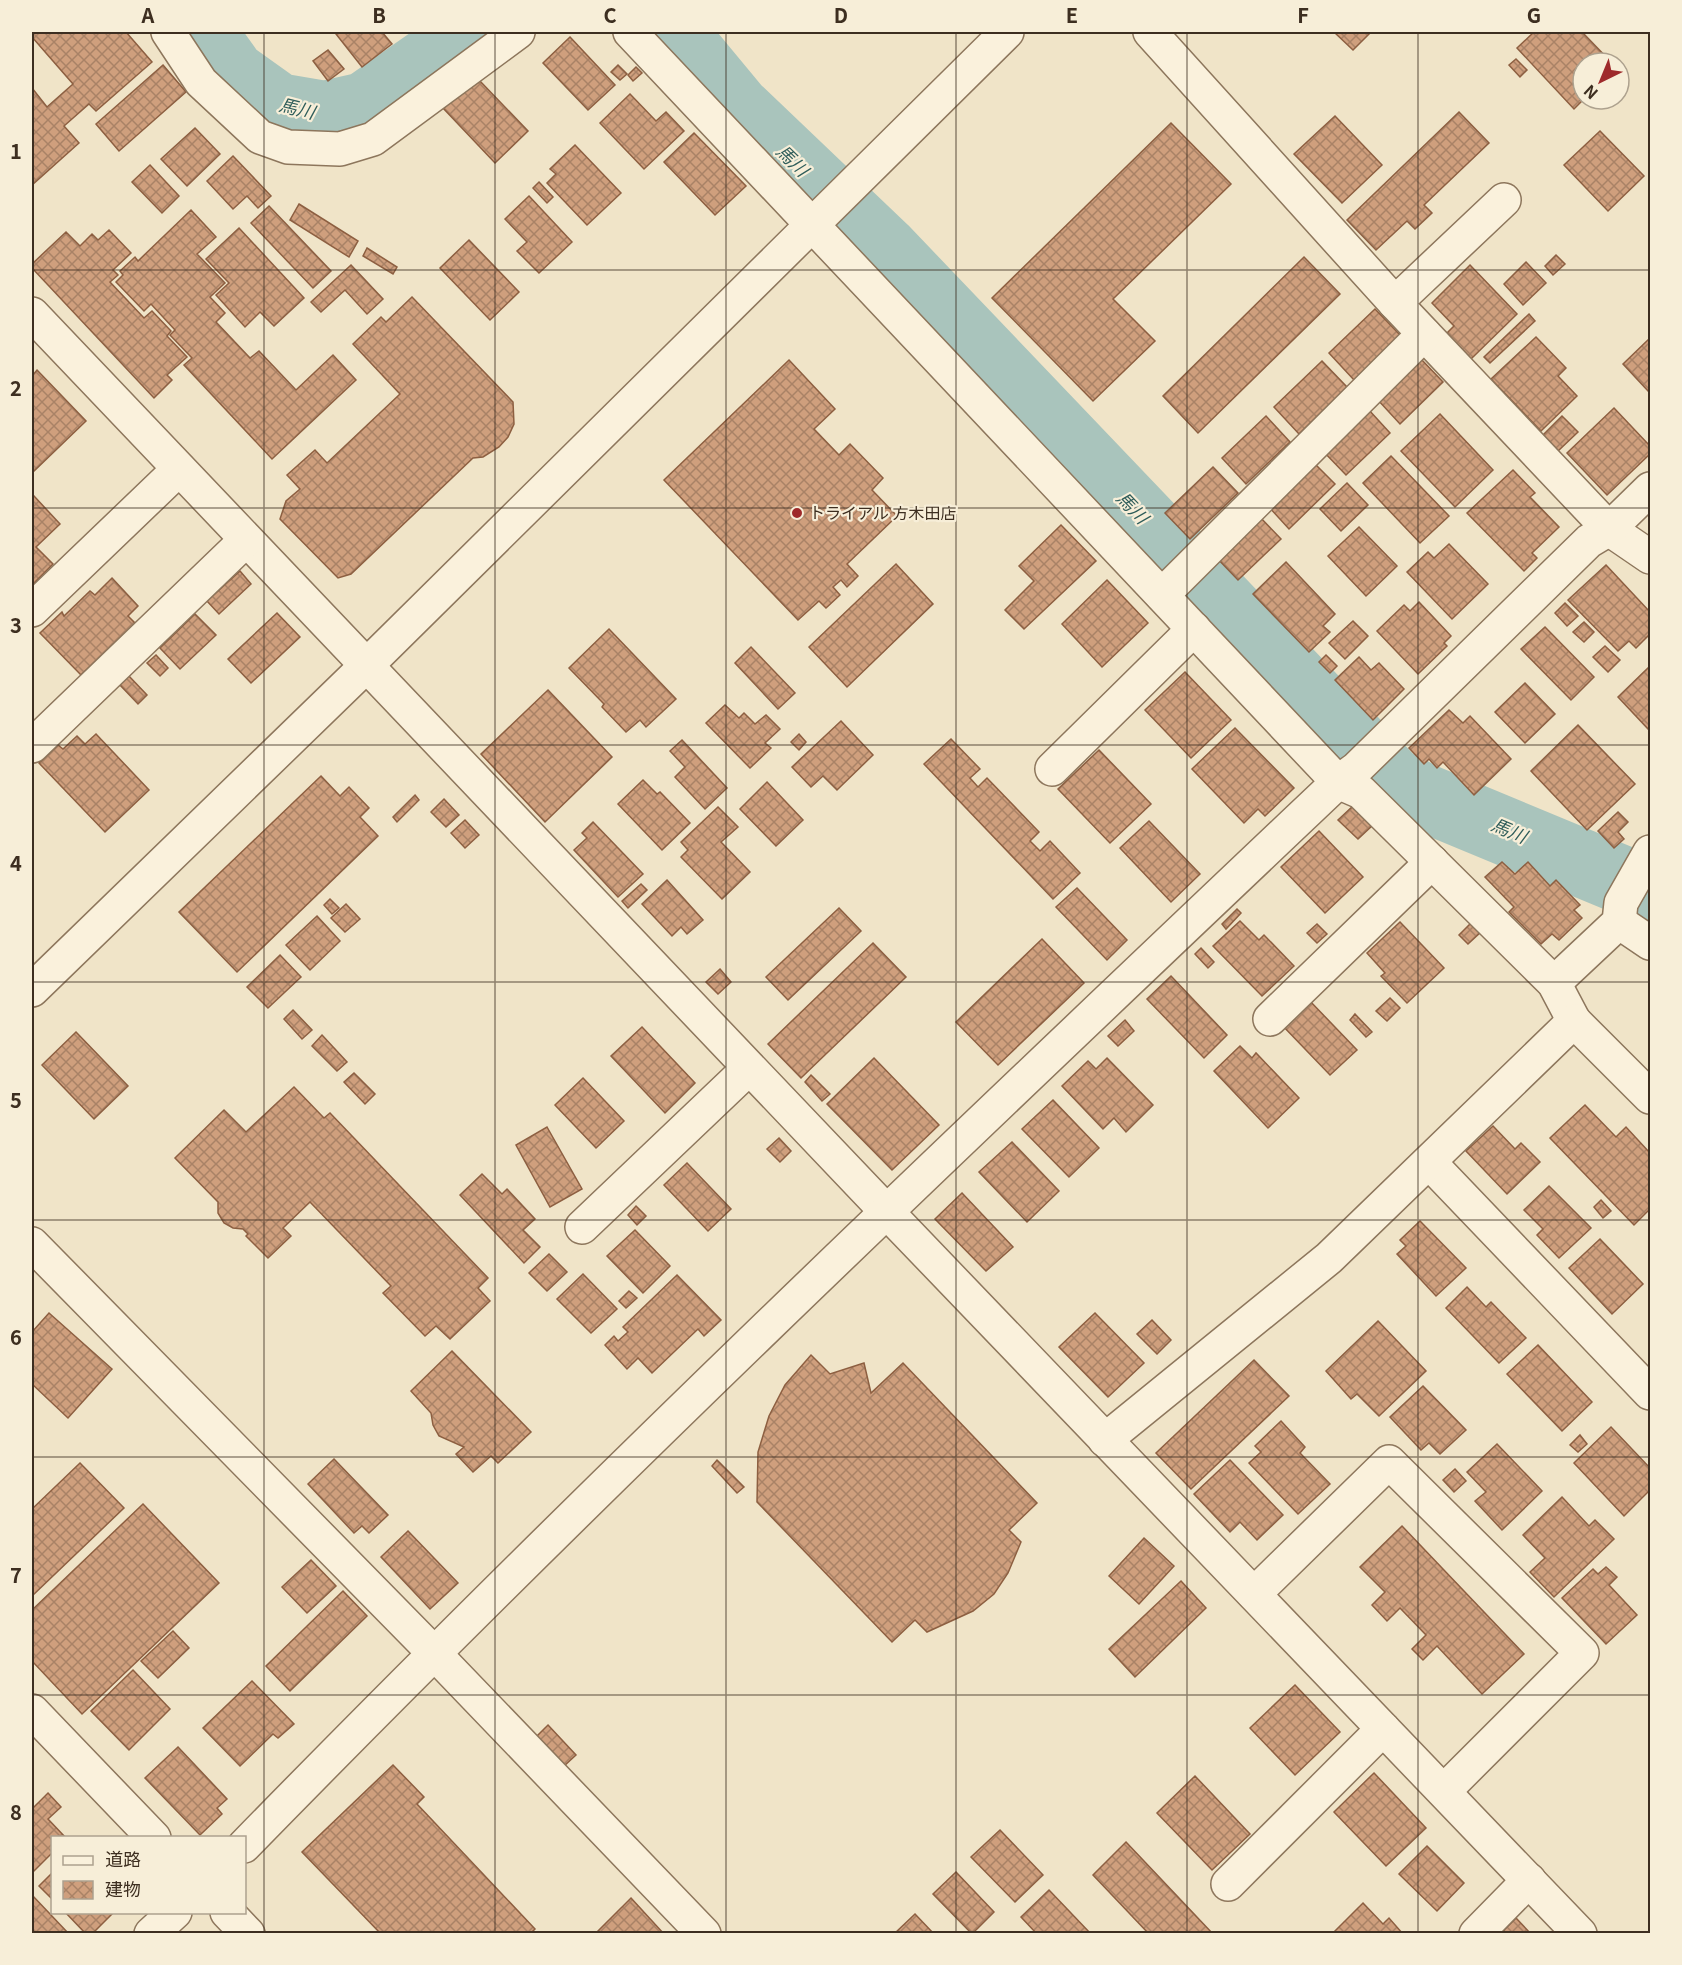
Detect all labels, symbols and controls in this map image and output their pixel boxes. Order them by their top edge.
text: A [141,0,155,29]
text: B [372,0,386,29]
text: C [603,0,617,29]
text: D [834,0,848,29]
text: E [1066,0,1078,29]
text: F [1297,0,1309,29]
text: G [1527,0,1541,29]
north arrow [1571,51,1631,111]
text: N [1578,80,1603,106]
water label: 馬川 [277,90,320,125]
text: 1 [10,136,22,165]
water label: 馬川 [771,138,817,183]
text: 2 [10,373,22,402]
water label: 馬川 [1112,485,1157,530]
place label: トライアル 方木田店 [809,500,956,524]
marker: トライアル 方木田店 [790,506,804,520]
text: 3 [10,610,22,639]
water label: 馬川 [1488,810,1533,849]
text: 4 [10,848,22,877]
text: 5 [10,1085,22,1114]
text: 6 [10,1322,22,1351]
text: 7 [10,1560,22,1589]
text: 8 [10,1797,22,1826]
legend [51,1836,246,1914]
text: 道路 [105,1845,141,1871]
text: 建物 [105,1875,141,1901]

